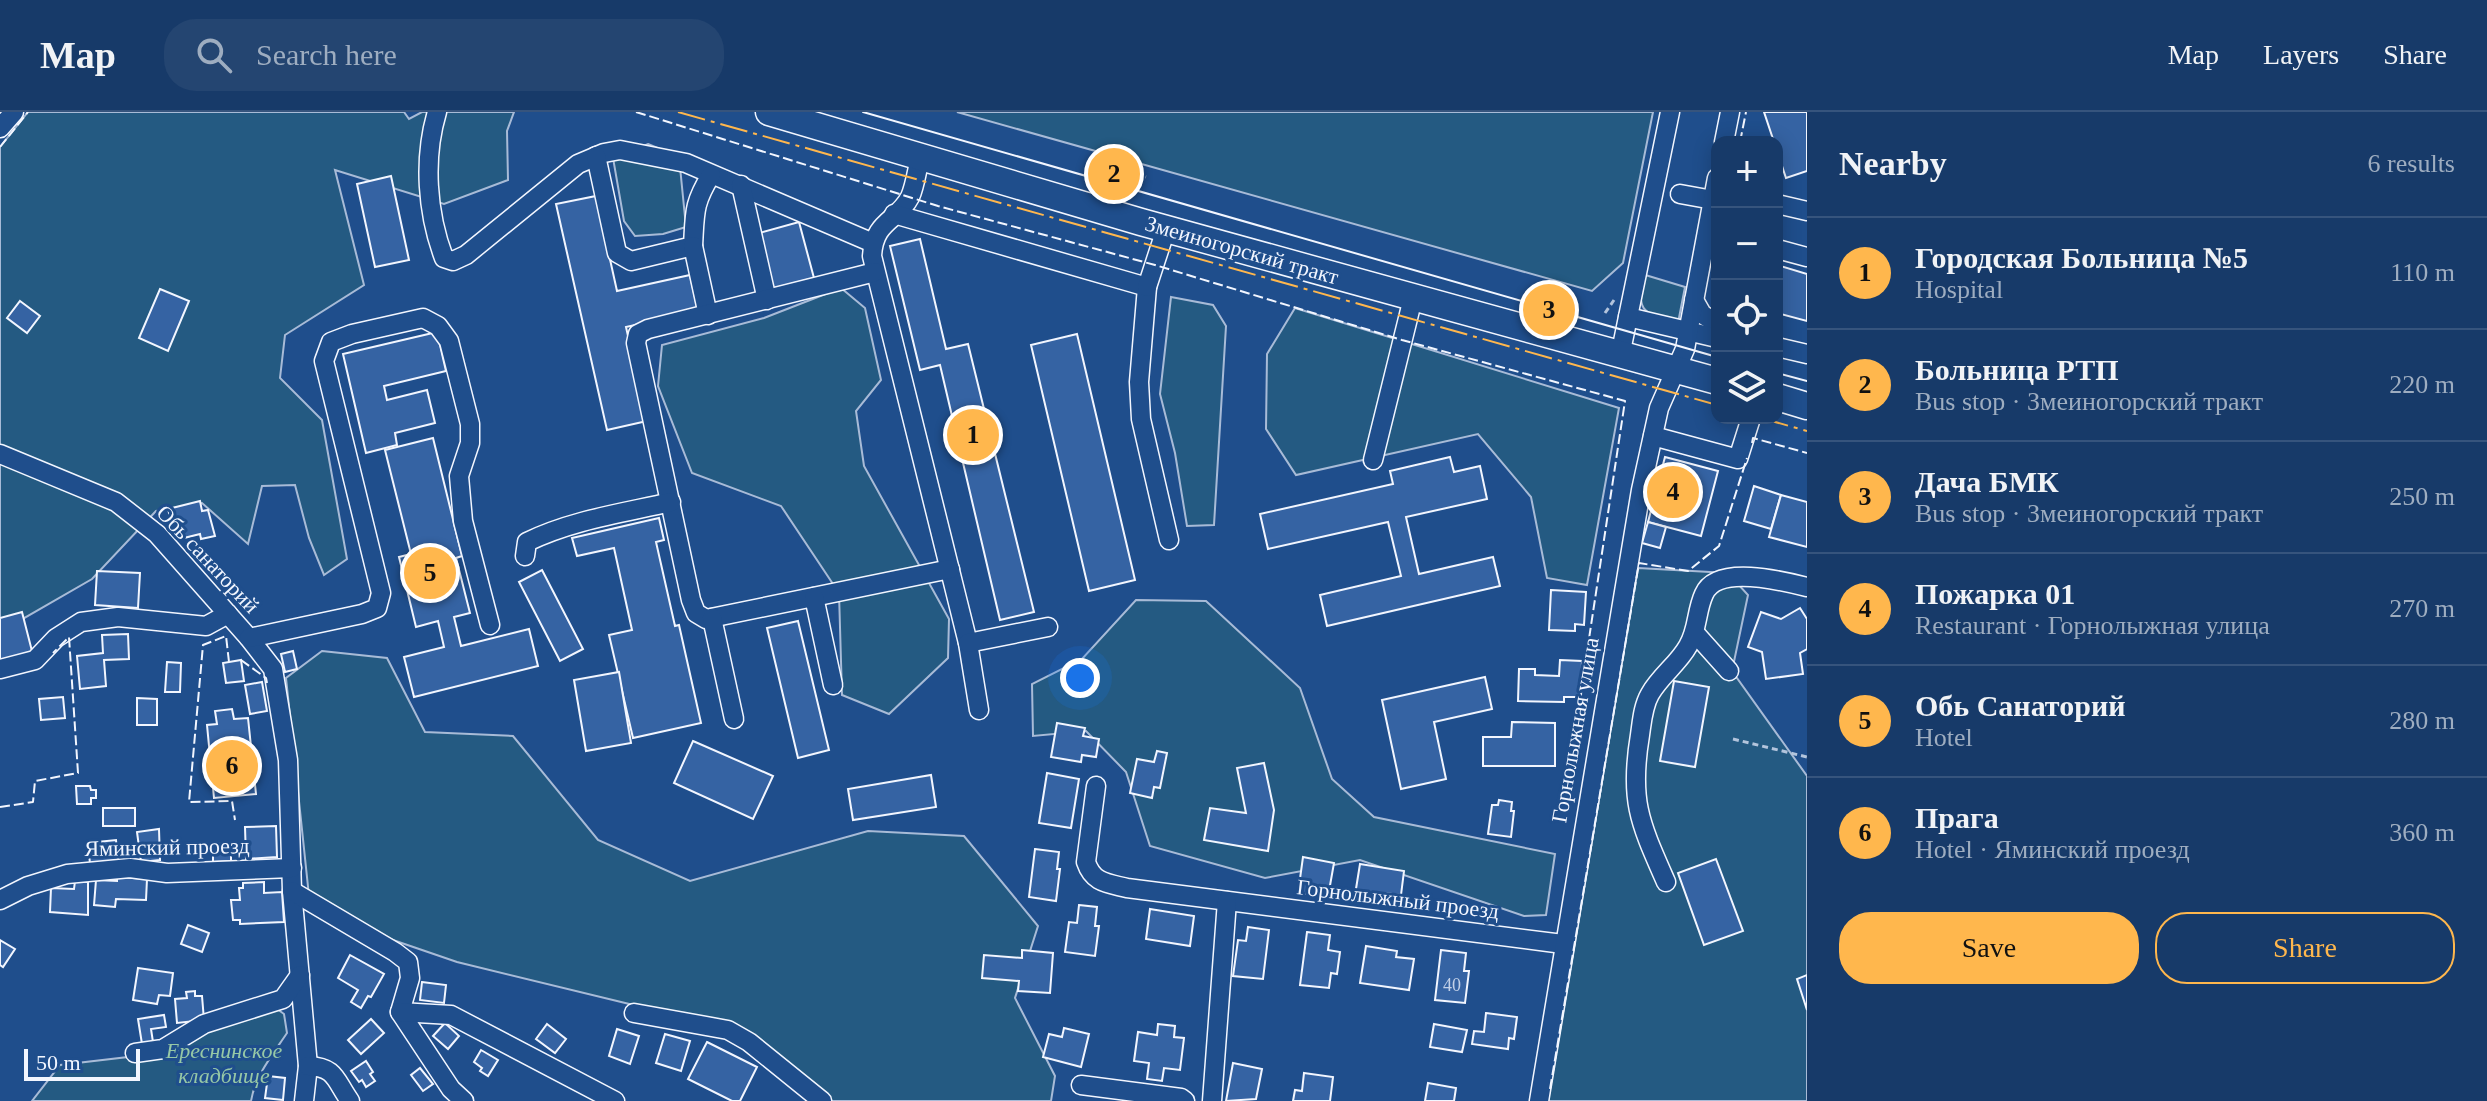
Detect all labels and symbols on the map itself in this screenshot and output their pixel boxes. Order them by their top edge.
pin: 2 [1088,144,1140,204]
street label: Змеиногорский тракт [1142,210,1342,290]
pin: 3 [1523,280,1575,340]
pin: 1 [947,405,999,465]
pin: 4 [1647,462,1699,522]
street label: Обь санаторий [152,500,264,618]
pin: 5 [404,543,456,603]
street label: Горнолыжная улица [1546,635,1604,825]
your location [1060,658,1100,698]
pin: 6 [206,736,258,796]
street label: Яминский проезд [84,833,250,861]
street label: Горнолыжный проезд [1295,874,1501,924]
house number: 40 [1443,975,1461,995]
park label: Ереснинское кладбище [165,1038,282,1088]
scale bar [24,1045,140,1081]

